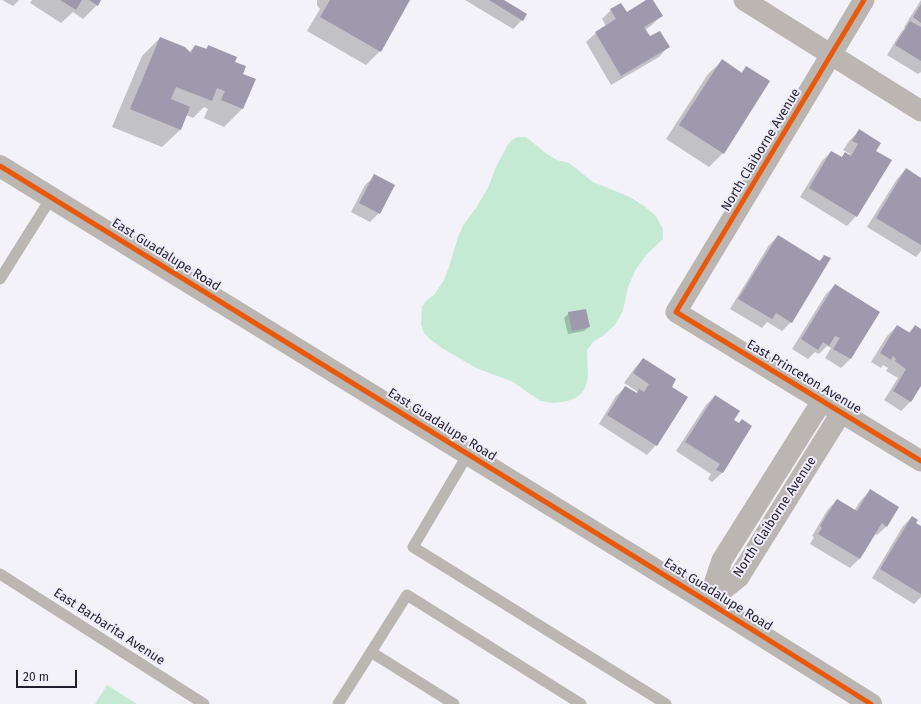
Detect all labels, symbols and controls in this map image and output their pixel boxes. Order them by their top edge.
street label: North Claiborne Avenue [718,86,804,214]
street label: East Guadalupe Road [109,215,223,295]
street label: East Princeton Avenue [744,337,864,417]
street label: East Guadalupe Road [385,385,499,465]
street label: North Claiborne Avenue [730,454,820,580]
street label: East Guadalupe Road [661,555,775,635]
street label: East Barbarita Avenue [50,585,168,669]
scale bar [18,662,79,688]
text: 20 m [23,670,49,684]

